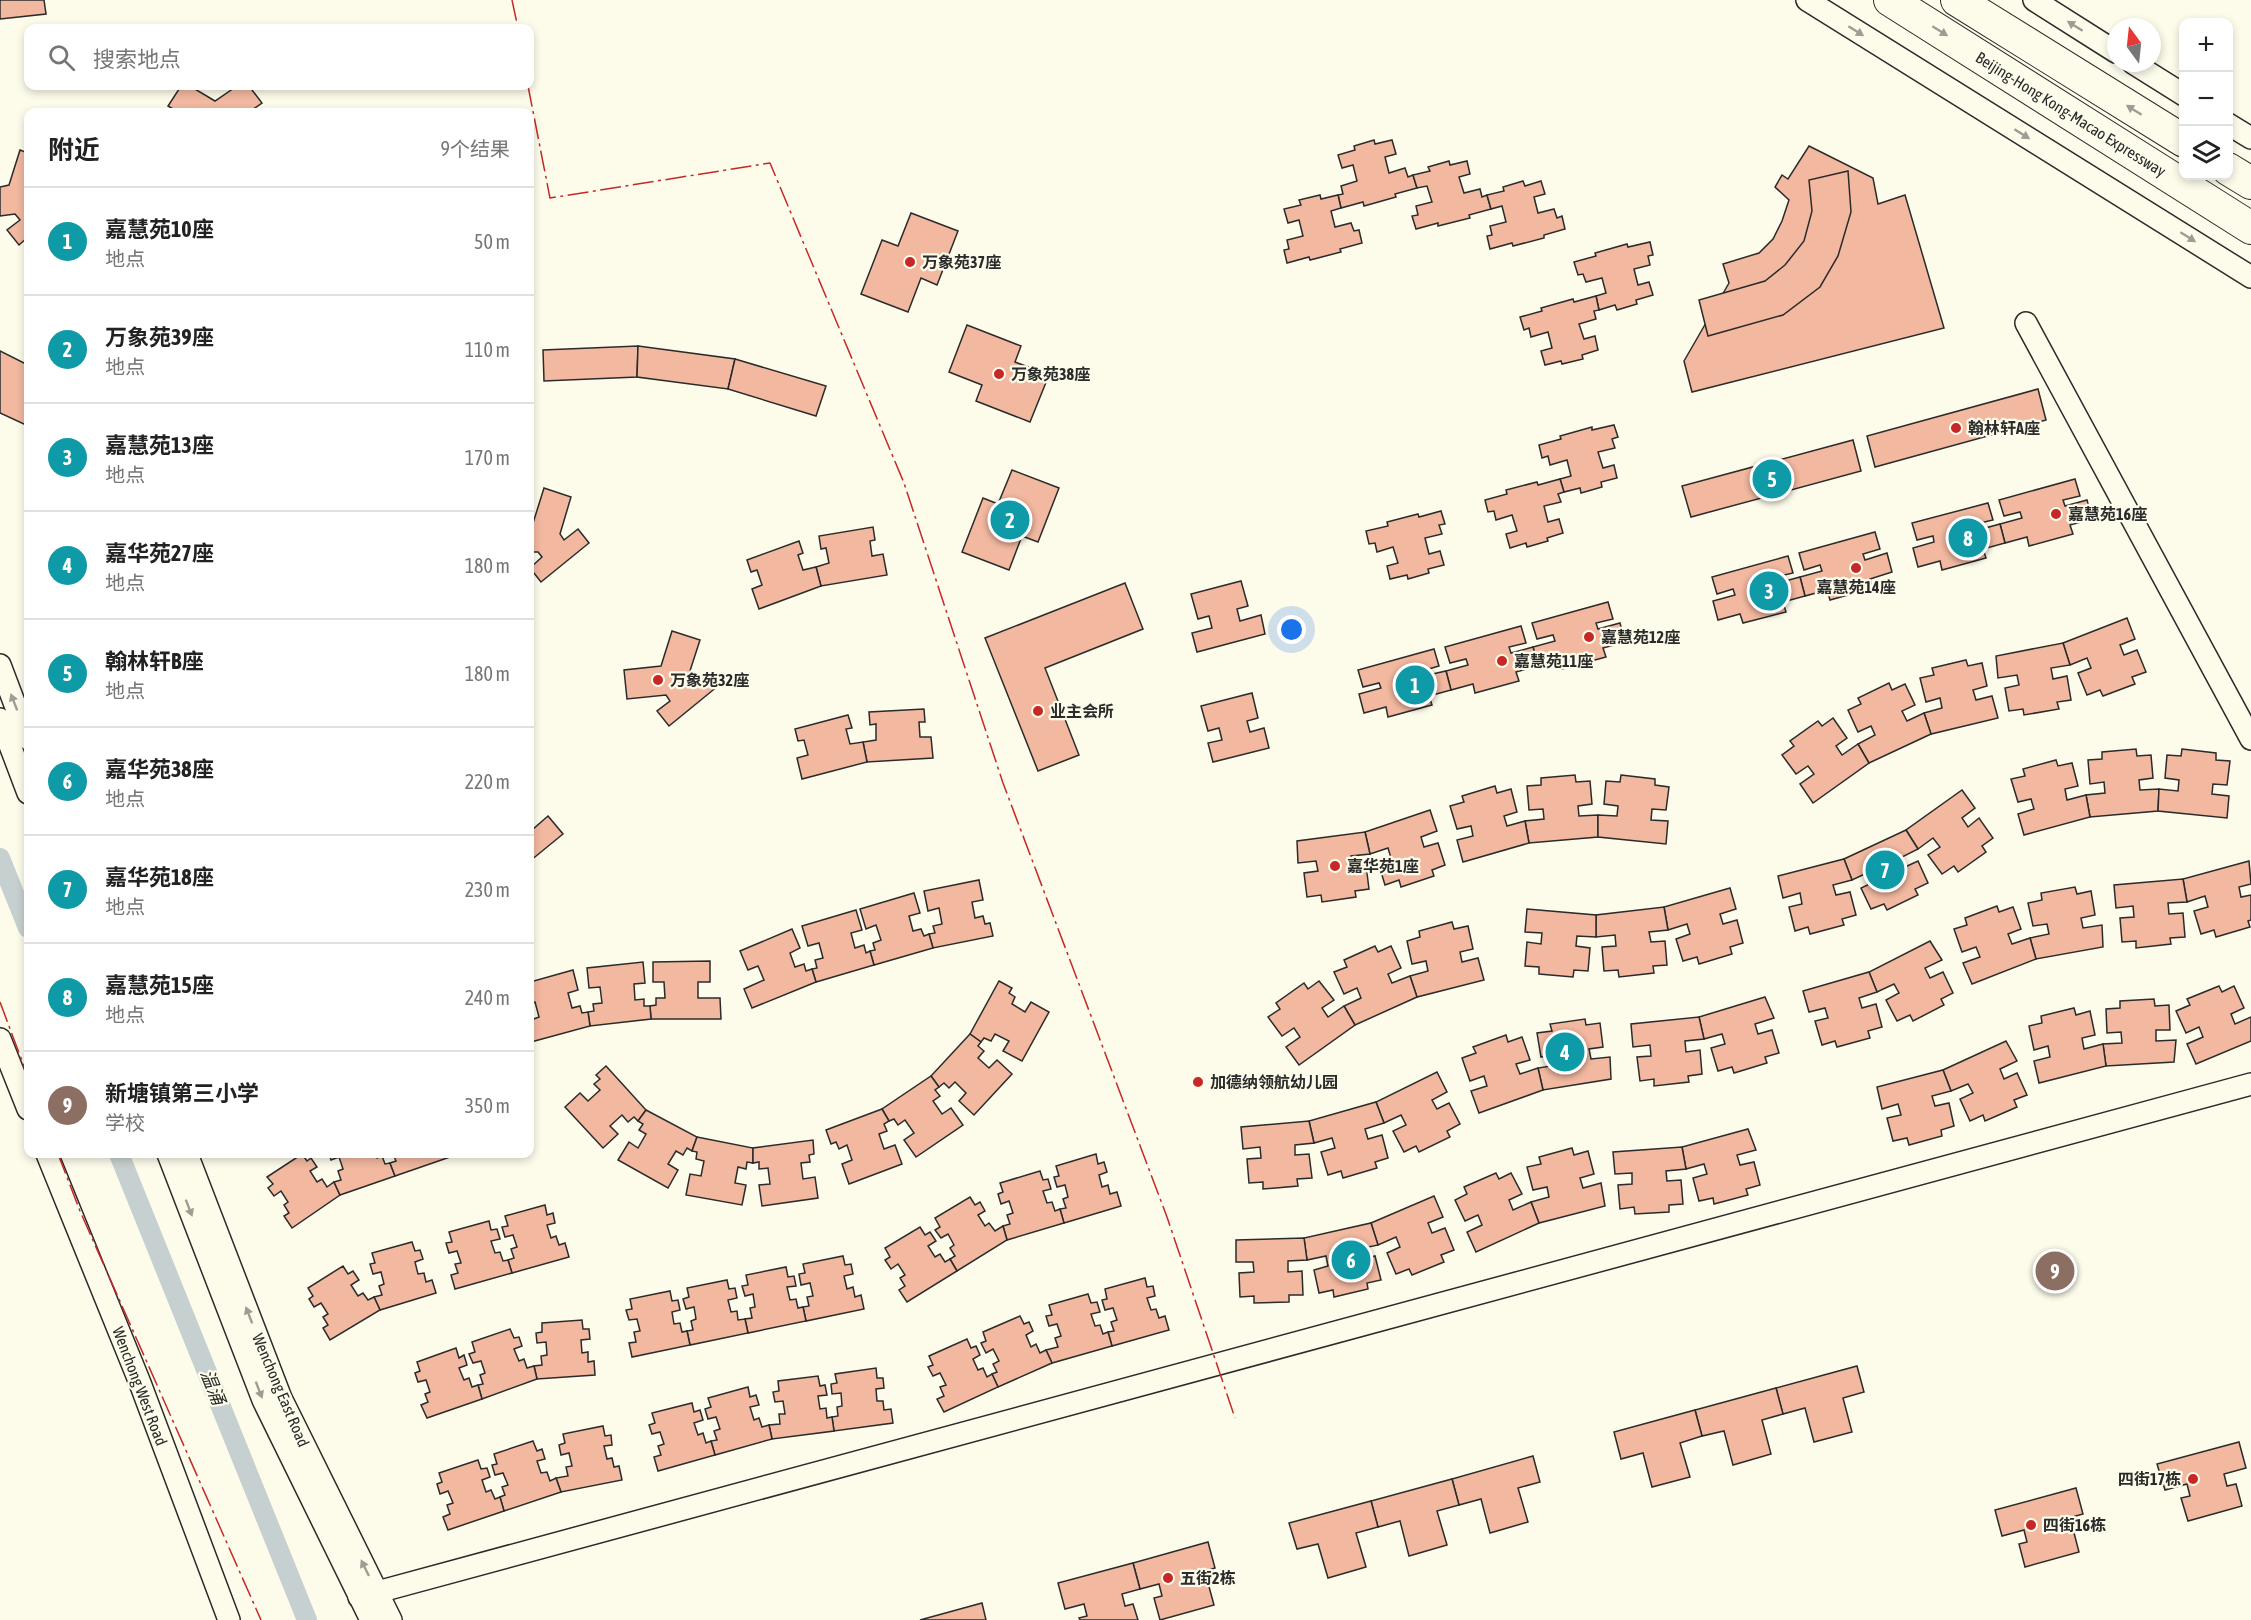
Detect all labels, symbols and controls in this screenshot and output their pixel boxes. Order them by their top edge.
north arrow [2107,18,2161,72]
map controls [2179,18,2233,180]
button: + [2179,18,2233,72]
one-way arrow [2067,21,2083,32]
search box [24,24,534,90]
one-way arrow [1848,25,1865,36]
one-way arrow [1931,26,1948,37]
icon: search [45,41,78,74]
text: 搜索地点 [93,46,181,72]
street label: Beijing-Hong Kong-Macao Expressway [1972,48,2170,181]
button: − [2179,72,2233,126]
one-way arrow [2126,105,2142,116]
button: layers [2179,126,2233,180]
one-way arrow [2014,128,2030,139]
text: 附近 [48,135,100,165]
text: 9个结果 [441,137,510,160]
text: 嘉慧苑10座 [105,216,214,242]
text: 1 [63,230,72,253]
text: 50 m [474,230,510,253]
one-way arrow [2179,231,2196,242]
text: 地点 [105,247,145,270]
place label: 万象苑37座 [922,253,1001,271]
marker: 万象苑37座 [903,255,917,269]
text: 万象苑39座 [105,324,214,350]
text: 2 [63,338,72,361]
text: 110 m [465,338,510,361]
text: 地点 [105,355,145,378]
place label: 万象苑38座 [1011,365,1090,383]
marker: 万象苑38座 [992,367,1006,381]
place label: 翰林轩A座 [1968,419,2040,437]
marker: 翰林轩A座 [1949,421,1963,435]
text: 嘉慧苑13座 [105,432,214,458]
text: 3 [63,446,72,469]
text: 170 m [465,446,510,469]
pin: 5 [1752,456,1792,502]
text: 地点 [105,463,145,486]
pin: 2 [990,498,1030,542]
place label: 嘉慧苑16座 [2068,505,2147,523]
marker: 嘉慧苑16座 [2049,507,2063,521]
pin: 8 [1948,516,1988,560]
text: 嘉华苑27座 [105,540,214,566]
text: 4 [63,554,72,577]
text: 180 m [465,554,510,577]
marker: 嘉慧苑14座 [1849,561,1863,575]
pin: 3 [1750,568,1788,614]
text: 地点 [105,571,145,594]
place label: 嘉慧苑14座 [1816,578,1896,596]
your location [1277,615,1306,644]
place label: 嘉慧苑12座 [1601,628,1680,646]
marker: 嘉慧苑12座 [1582,630,1596,644]
text: 翰林轩B座 [105,648,203,674]
place label: 嘉慧苑11座 [1514,652,1593,670]
marker: 嘉慧苑11座 [1495,654,1509,668]
text: 5 [63,662,72,685]
text: 180 m [465,662,510,685]
pin: 1 [1396,662,1434,708]
place label: 万象苑32座 [670,671,749,689]
marker: 万象苑32座 [651,673,665,687]
text: 地点 [105,679,145,702]
one-way arrow [9,693,18,711]
place label: 业主会所 [1050,702,1114,720]
marker: 业主会所 [1031,704,1045,718]
text: 嘉华苑38座 [105,756,214,782]
text: 6 [63,770,72,793]
text: 220 m [465,770,510,793]
text: 地点 [105,787,145,810]
pin: 7 [1866,848,1904,892]
place label: 嘉华苑1座 [1347,857,1419,875]
marker: 嘉华苑1座 [1328,859,1342,873]
text: 嘉华苑18座 [105,864,214,890]
text: 7 [63,878,72,901]
text: 230 m [465,878,510,901]
text: 地点 [105,895,145,918]
text: 嘉慧苑15座 [105,972,214,998]
text: 8 [63,986,72,1009]
text: 240 m [465,986,510,1009]
text: 地点 [105,1003,145,1026]
pin: 4 [1546,1030,1584,1074]
place label: 加德纳领航幼儿园 [1210,1073,1338,1091]
marker: 加德纳领航幼儿园 [1191,1075,1205,1089]
text: 新塘镇第三小学 [105,1080,259,1106]
text: 9 [63,1094,72,1117]
text: 350 m [465,1094,510,1117]
text: 学校 [105,1111,145,1134]
one-way arrow [185,1199,194,1217]
pin: 6 [1332,1238,1370,1282]
pin: 9 [2036,1248,2074,1294]
one-way arrow [243,1305,253,1323]
street label: Wenchong West Road [108,1324,171,1448]
street label: Wenchong East Road [248,1331,313,1450]
water label: 温涌 [197,1366,230,1409]
one-way arrow [255,1381,264,1399]
place label: 四街17栋 [2118,1470,2181,1488]
marker: 四街17栋 [2186,1472,2200,1486]
place label: 四街16栋 [2043,1516,2106,1534]
marker: 四街16栋 [2024,1518,2038,1532]
one-way arrow [360,1559,370,1576]
place label: 五街2栋 [1180,1569,1236,1587]
marker: 五街2栋 [1161,1571,1175,1585]

